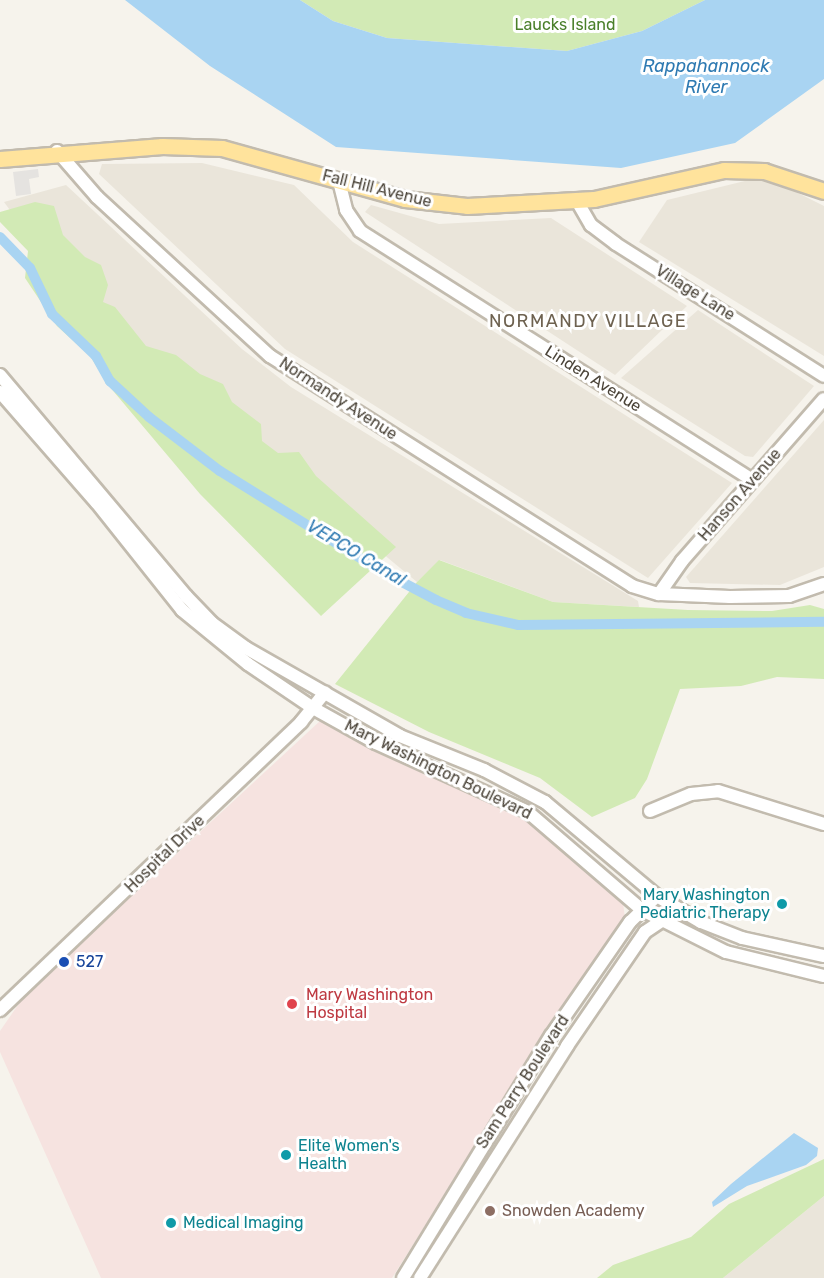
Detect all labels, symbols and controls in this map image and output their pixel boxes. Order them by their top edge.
park label: Laucks Island [515,15,615,35]
water label: Rappahannock River [642,56,770,98]
street label: Fall Hill Avenue [320,166,434,212]
street label: Village Lane [652,261,738,325]
district label: NORMANDY VILLAGE [488,310,688,332]
street label: Linden Avenue [541,342,645,416]
street label: Normandy Avenue [275,354,401,444]
street label: Hanson Avenue [694,445,786,545]
water label: VEPCO Canal [303,515,409,591]
street label: Mary Washington Boulevard [341,716,535,824]
street label: Hospital Drive [121,811,209,897]
place label: Mary Washington Pediatric Therapy [639,885,770,923]
marker: Mary Washington Pediatric Therapy [775,897,789,911]
place label: 527 [76,952,103,972]
marker: 527 [57,955,71,969]
place label: Mary Washington Hospital [306,985,434,1023]
marker: Mary Washington Hospital [283,995,301,1013]
street label: Sam Perry Boulevard [473,1011,573,1153]
place label: Elite Women's Health [298,1136,400,1174]
marker: Elite Women's Health [279,1148,293,1162]
place label: Snowden Academy [502,1201,645,1221]
marker: Snowden Academy [483,1204,497,1218]
place label: Medical Imaging [183,1213,304,1233]
marker: Medical Imaging [164,1216,178,1230]

